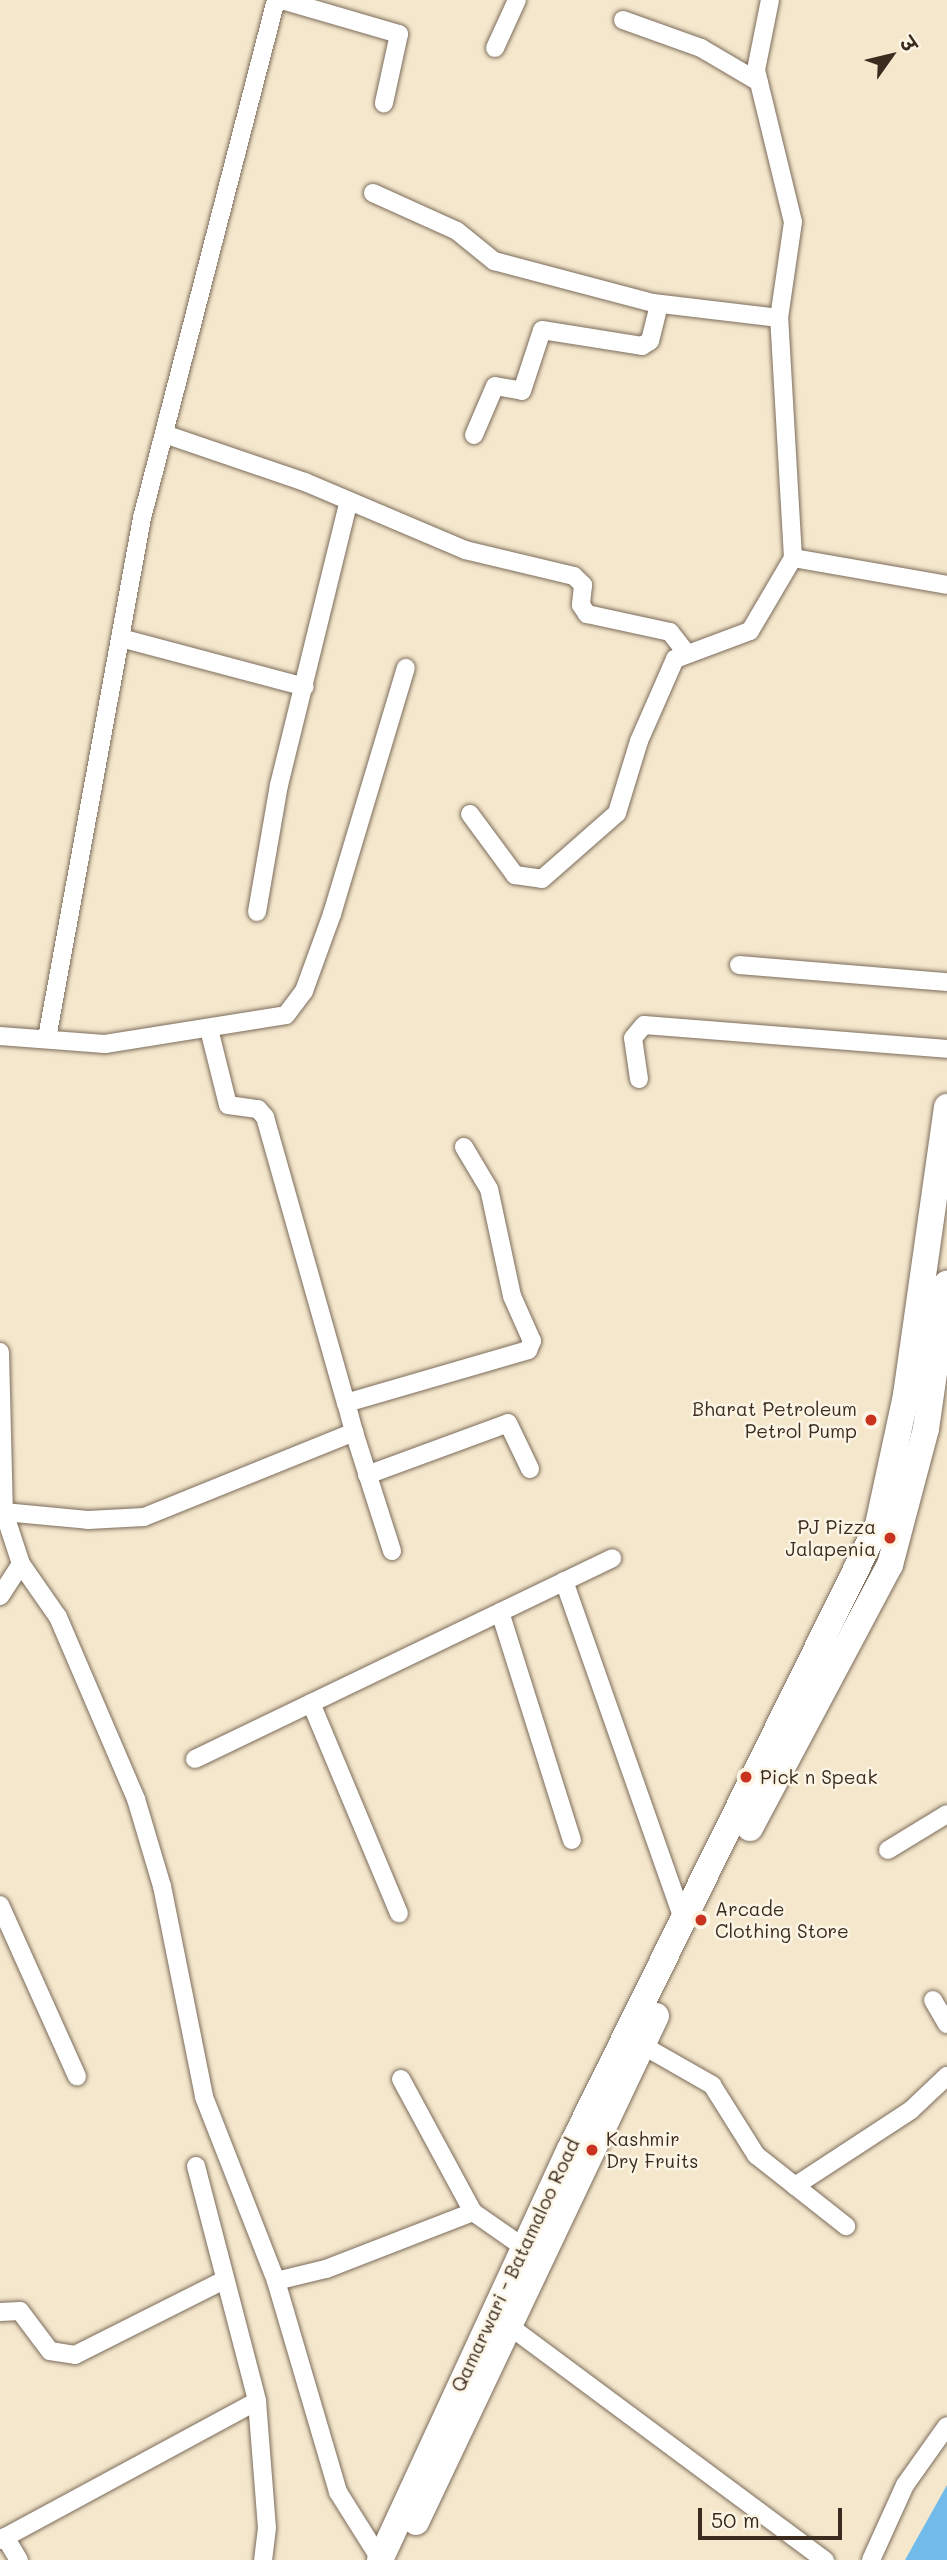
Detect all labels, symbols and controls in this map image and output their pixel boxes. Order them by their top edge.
north arrow [856,21,926,91]
text: उ [895,32,923,56]
place label: Bharat Petroleum Petrol Pump [692,1398,857,1442]
marker: Bharat Petroleum Petrol Pump [863,1412,879,1428]
place label: PJ Pizza Jalapenia [785,1516,876,1560]
marker: PJ Pizza Jalapenia [882,1530,898,1546]
place label: Pick n Speak [760,1766,877,1788]
marker: Pick n Speak [738,1769,754,1785]
place label: Arcade Clothing Store [715,1898,849,1942]
marker: Arcade Clothing Store [693,1912,709,1928]
place label: Kashmir Dry Fruits [606,2128,699,2172]
street label: Qamarwari - Batamaloo Road [446,2135,584,2395]
marker: Kashmir Dry Fruits [584,2142,600,2158]
scale bar [702,2494,846,2538]
text: 50 m [711,2506,760,2533]

